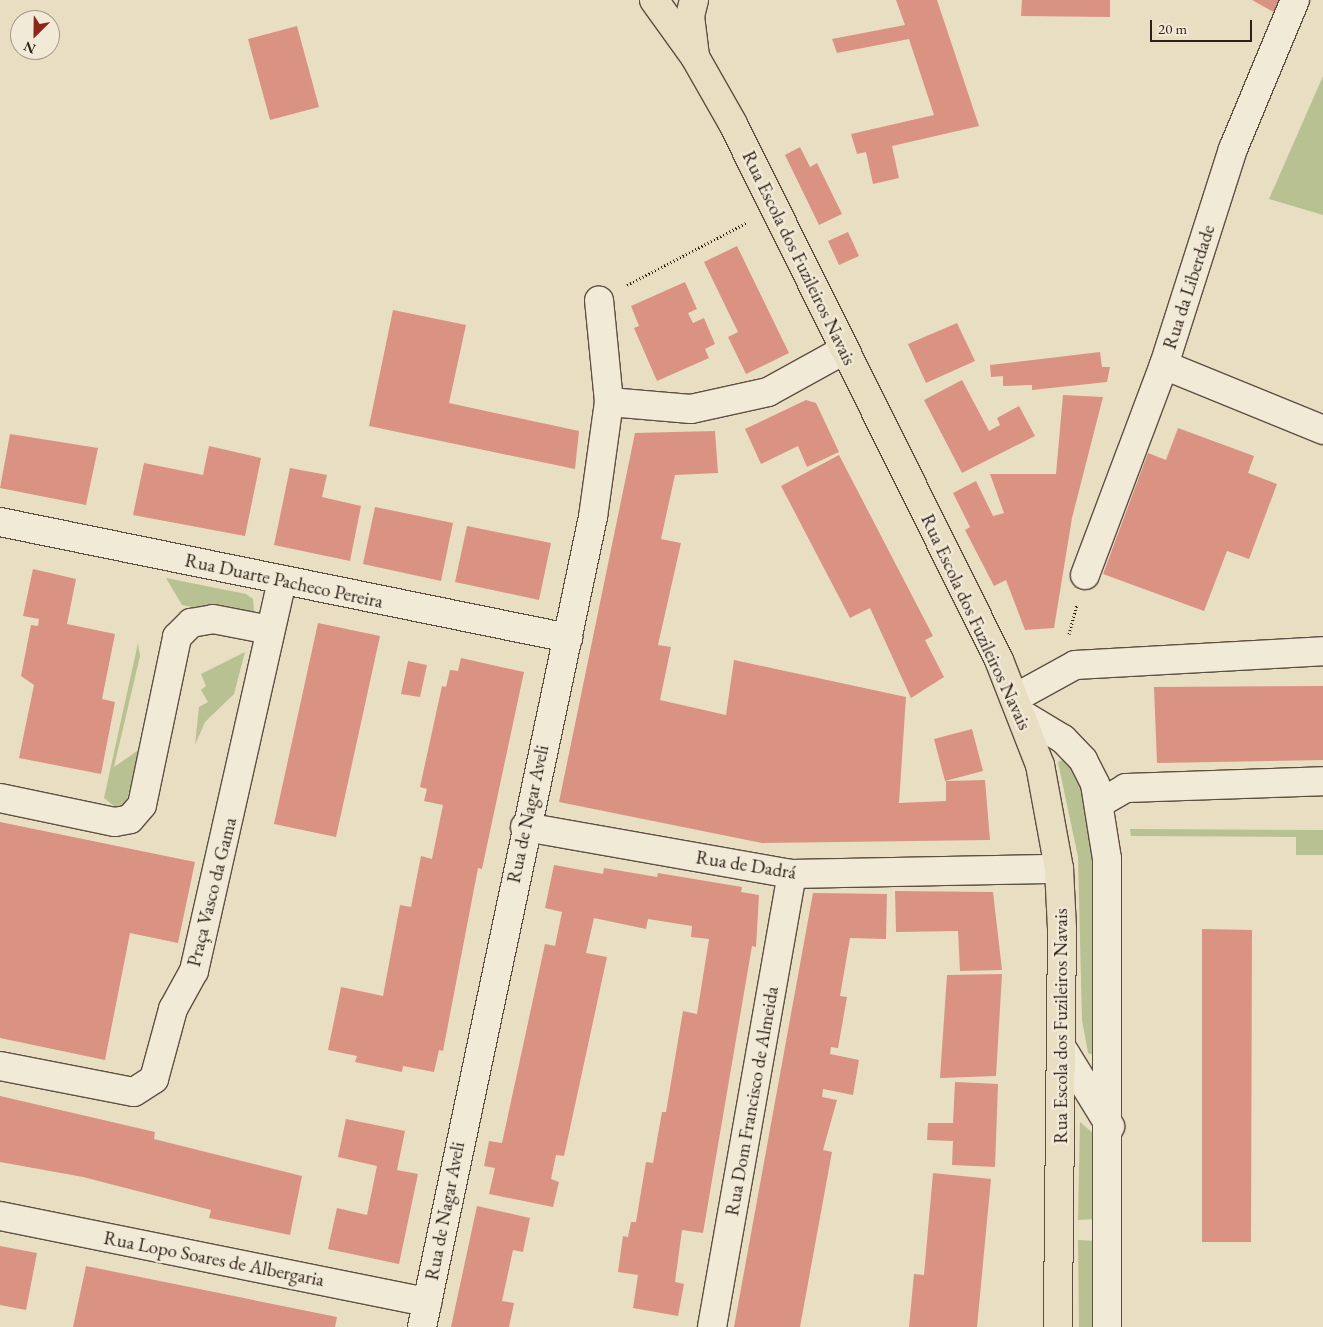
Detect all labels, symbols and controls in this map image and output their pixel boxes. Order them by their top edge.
north arrow [10,10,60,60]
scale bar [1153,10,1256,42]
text: 20 m [1158,19,1187,38]
text: N [21,37,38,58]
street label: Rua Escola dos Fuzileiros Navais [737,147,861,369]
street label: Rua da Liberdade [1158,222,1220,352]
street label: Rua Escola dos Fuzileiros Navais [916,510,1036,734]
street label: Rua Duarte Pacheco Pereira [183,549,385,613]
street label: Rua de Nagar Aveli [502,743,554,885]
street label: Praça Vasco da Gama [182,815,242,969]
street label: Rua de Dadrá [694,846,798,884]
street label: Rua Escola dos Fuzileiros Navais [1050,908,1072,1144]
street label: Rua Dom Francisco de Almeida [721,984,783,1218]
street label: Rua de Nagar Aveli [420,1140,470,1282]
street label: Rua Lopo Soares de Albergaria [102,1226,326,1292]

